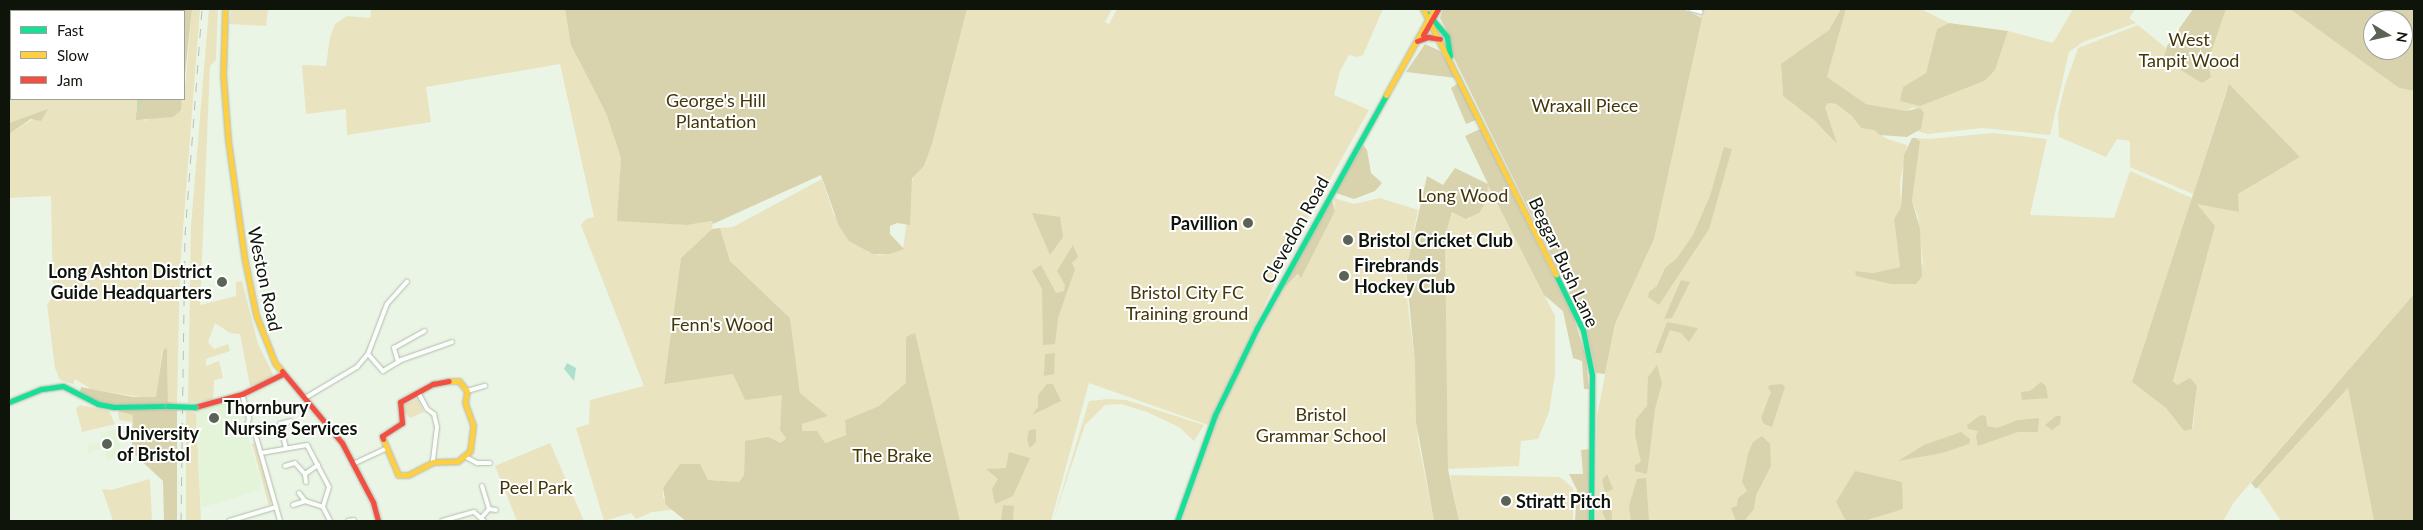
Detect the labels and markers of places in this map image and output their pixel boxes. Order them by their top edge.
place label: Pavillion [1170,212,1238,234]
marker: Pavillion [1242,217,1254,229]
place label: Bristol Cricket Club [1358,229,1513,251]
marker: Bristol Cricket Club [1342,234,1354,246]
place label: Firebrands Hockey Club [1354,255,1456,298]
place label: Long Ashton District Guide Headquarters [47,261,212,304]
marker: Firebrands Hockey Club [1338,270,1350,282]
marker: Long Ashton District Guide Headquarters [216,276,228,288]
place label: Thornbury Nursing Services [224,397,357,439]
marker: Thornbury Nursing Services [208,412,220,424]
place label: University of Bristol [117,423,199,466]
marker: University of Bristol [101,438,113,450]
place label: Stiratt Pitch [1516,490,1611,512]
marker: Stiratt Pitch [1500,495,1512,507]

